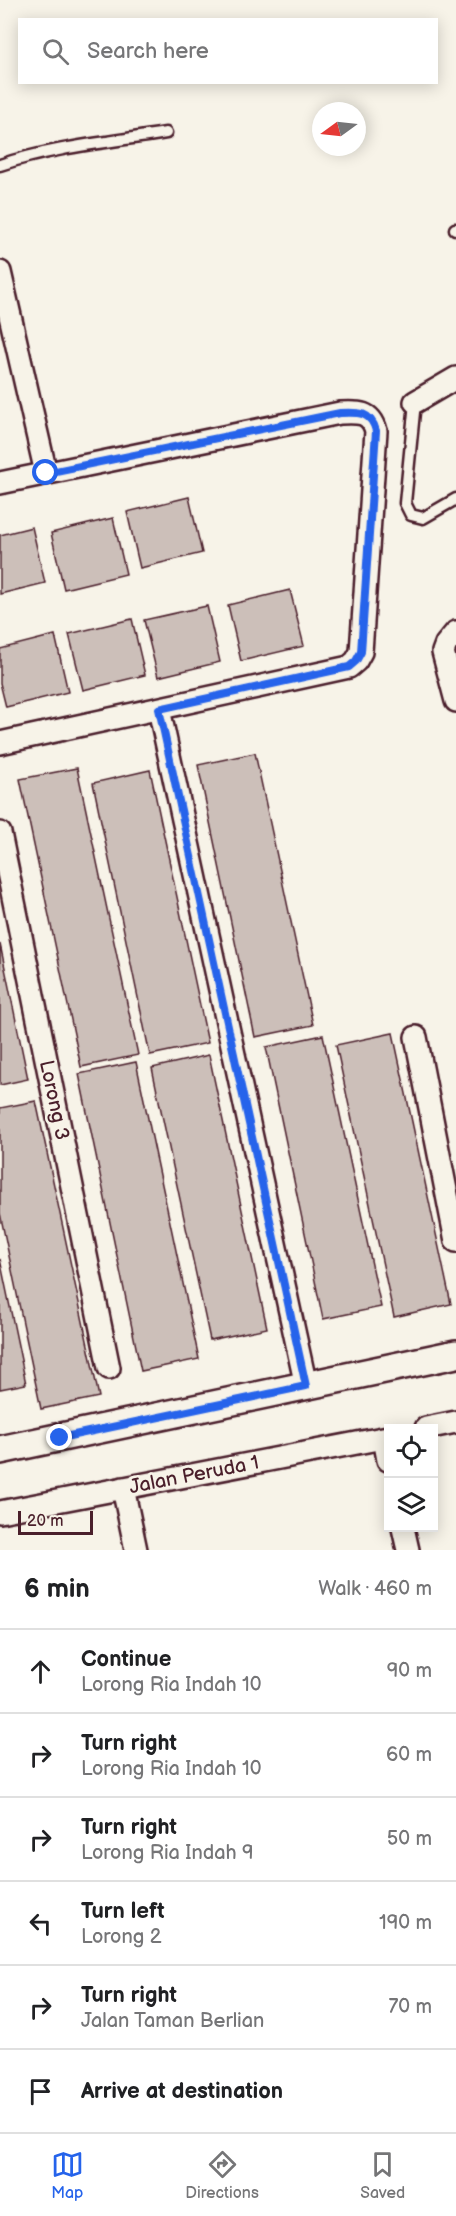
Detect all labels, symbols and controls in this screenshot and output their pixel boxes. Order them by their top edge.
search box [18,18,438,84]
icon: search [39,35,72,68]
text: Search here [87,38,209,65]
north arrow [312,102,366,156]
route start [32,459,58,485]
street label: Lorong 3 [34,1058,74,1142]
route end [46,1424,72,1450]
map controls [384,1424,438,1532]
button: locate [384,1424,438,1478]
street label: Jalan Peruda 1 [127,1451,261,1499]
button: layers [384,1478,438,1532]
scale bar [18,1508,93,1536]
text: 20 m [27,1512,63,1531]
text: 6 min [24,1574,90,1605]
text: Walk · 460 m [318,1577,432,1601]
text: Continue [81,1646,171,1673]
icon: ahead [24,1655,57,1688]
text: 90 m [387,1659,432,1683]
text: Lorong Ria Indah 10 [81,1673,262,1697]
text: Turn right [81,1730,177,1757]
icon: right [24,1739,57,1772]
text: 60 m [386,1743,432,1767]
text: Lorong Ria Indah 10 [81,1757,262,1781]
text: Turn right [81,1814,177,1841]
icon: right [24,1823,57,1856]
text: 50 m [387,1827,432,1851]
text: Lorong Ria Indah 9 [81,1841,254,1865]
text: Turn left [81,1898,165,1925]
icon: left [24,1907,57,1940]
text: 190 m [379,1911,432,1935]
text: Lorong 2 [81,1925,161,1949]
text: Turn right [81,1982,177,2009]
icon: right [24,1991,57,2024]
text: 70 m [388,1995,432,2019]
text: Jalan Taman Berlian [81,2009,264,2033]
icon: arrive [24,2075,57,2108]
text: Arrive at destination [81,2078,283,2105]
tab: Map [51,2148,84,2203]
tab: Directions [185,2148,259,2203]
tab: Saved [360,2148,405,2203]

